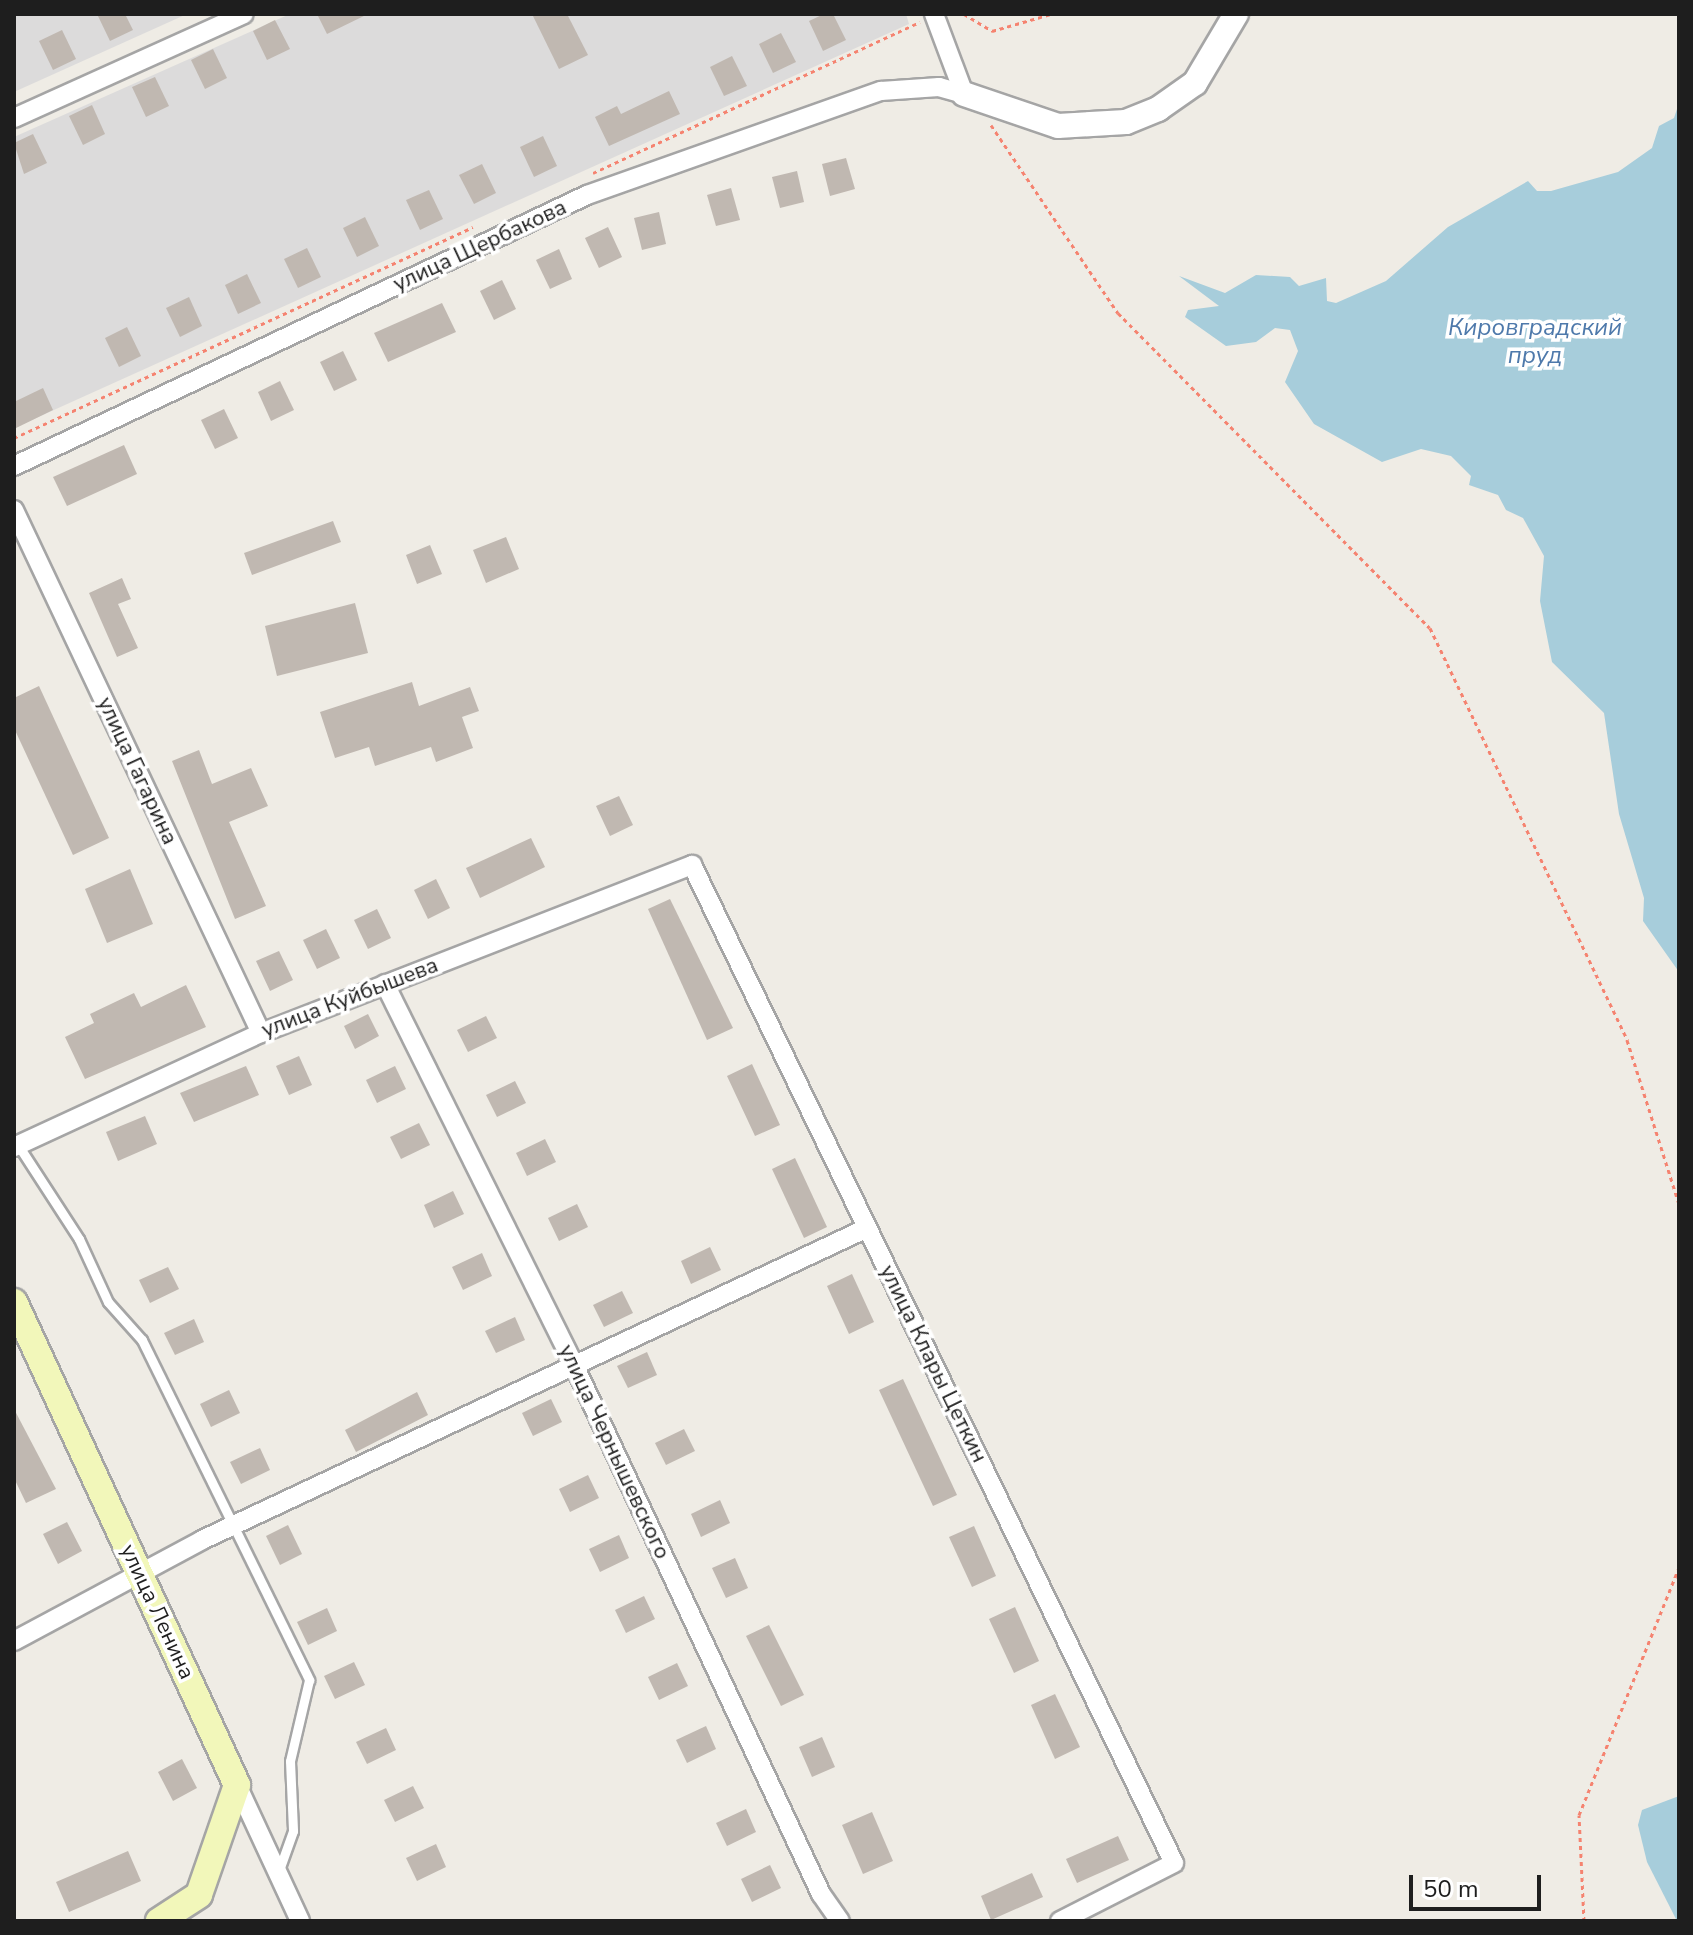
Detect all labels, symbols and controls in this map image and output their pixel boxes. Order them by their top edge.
street label: улица Щербакова [389,194,571,298]
water label: Кировградский пруд [1448,314,1622,370]
street label: улица Гагарина [91,693,183,849]
street label: улица Куйбышева [258,952,442,1044]
street label: улица Клары Цеткин [874,1261,992,1467]
street label: улица Чернышевского [553,1340,675,1564]
street label: улица Ленина [114,1540,200,1684]
scale bar [1413,1859,1545,1909]
text: 50 m [1423,1873,1479,1905]

